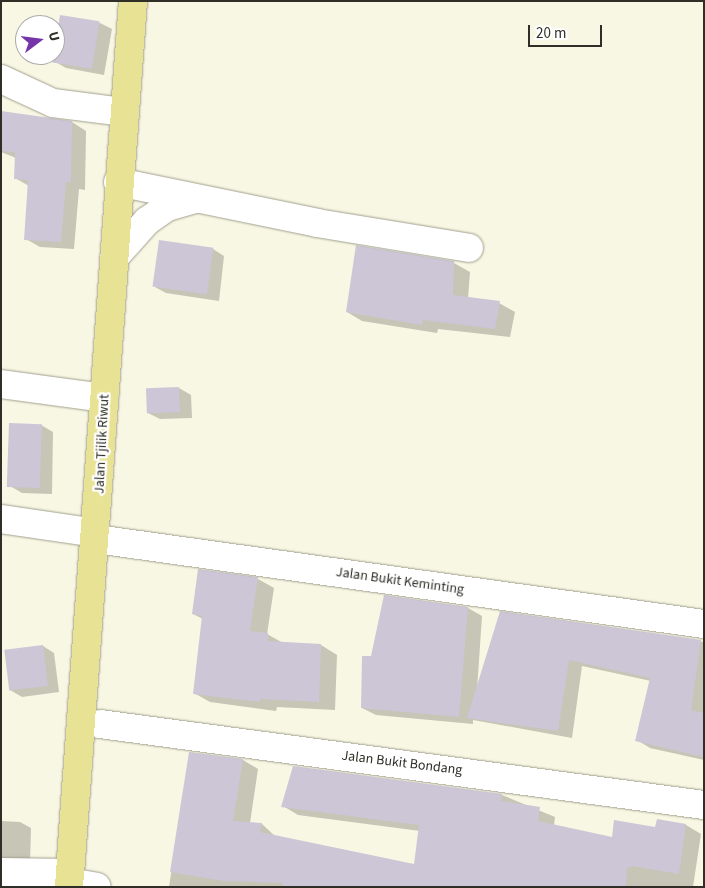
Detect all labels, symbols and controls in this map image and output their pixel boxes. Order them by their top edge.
north arrow [15,15,65,65]
scale bar [530,15,604,47]
text: 20 m [536,23,566,44]
text: U [43,29,64,43]
street label: Jalan Tjilik Riwut [91,394,113,494]
street label: Jalan Bukit Keminting [335,564,465,598]
street label: Jalan Bukit Bondang [341,747,463,779]

